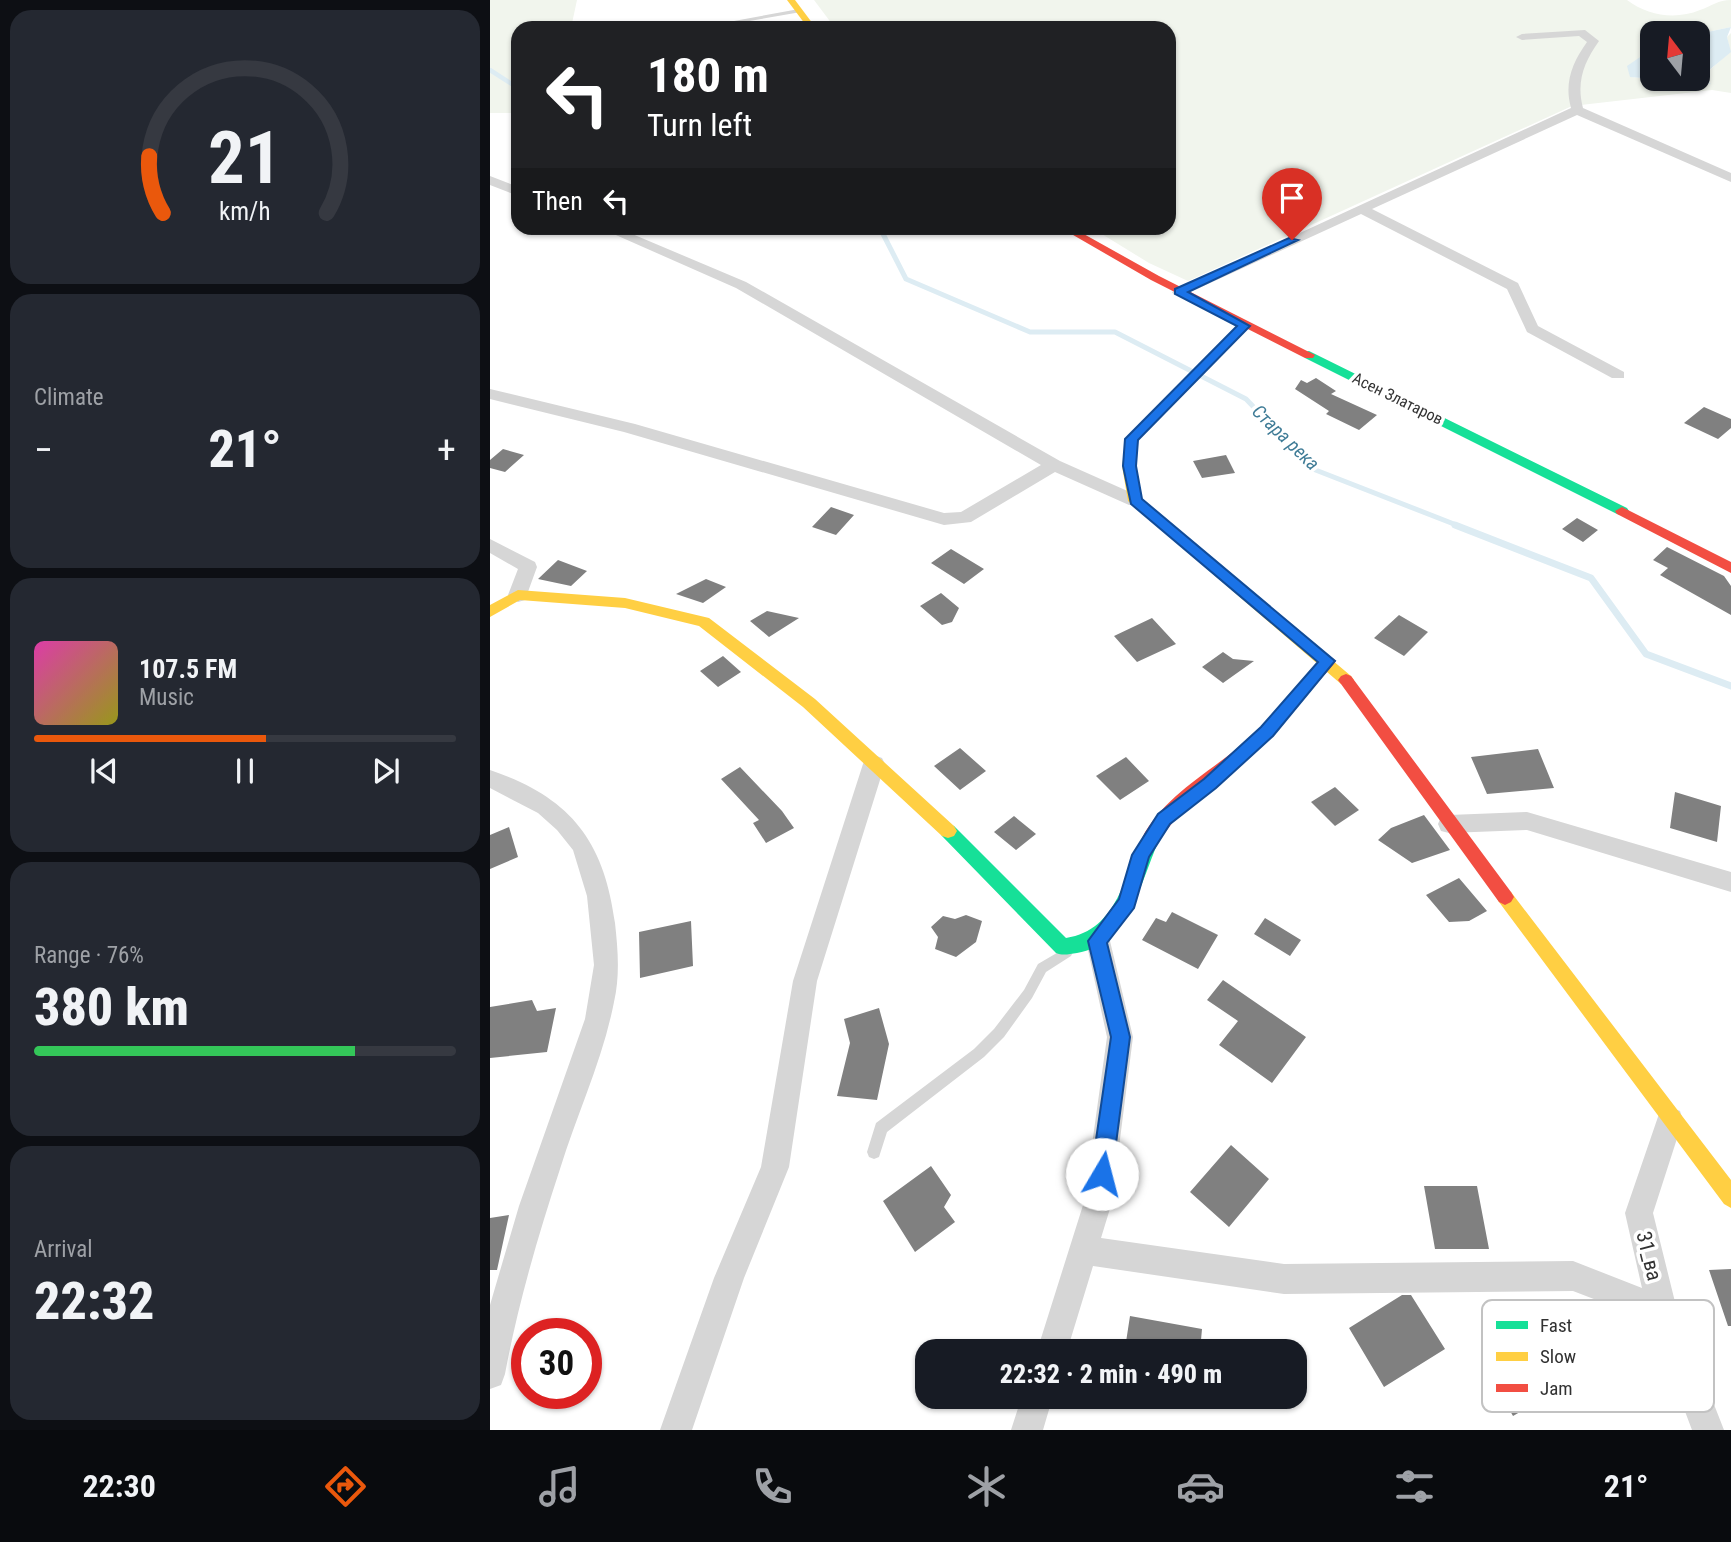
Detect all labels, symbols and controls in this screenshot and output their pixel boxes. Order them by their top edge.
north arrow [1640,21,1710,91]
map controls [1640,21,1710,91]
text: 180 m [647,47,769,104]
icon: left [532,49,623,140]
text: Turn left [647,106,752,144]
text: 21 [208,115,282,201]
pin [1262,168,1322,240]
icon: arrive [1273,179,1311,217]
icon: left [597,182,635,220]
text: Then [532,186,583,216]
text: km/h [219,197,271,226]
street label: Асен Златаров [1349,368,1446,429]
text: Climate [34,384,104,411]
water label: Стара река [1247,400,1324,475]
text: 21° [208,419,282,480]
text: − [34,428,53,472]
text: + [437,428,456,472]
text: 107.5 FM [139,654,237,684]
text: Music [139,684,194,711]
icon: previous [85,752,123,790]
icon: pause [226,752,264,790]
icon: next [367,752,405,790]
text: Range · 76% [34,942,144,969]
text: 380 km [34,977,189,1038]
position arrow [1065,1137,1139,1211]
street label: 31_ва [1631,1229,1667,1283]
text: Arrival [34,1236,93,1263]
text: 22:32 [34,1271,154,1332]
legend [1482,1300,1714,1412]
text: Fast [1540,1314,1572,1337]
speed limit sign: 30 [511,1318,602,1409]
text: Slow [1540,1345,1576,1368]
text: 22:32 · 2 min · 490 m [1000,1359,1222,1389]
text: Jam [1540,1377,1573,1400]
icon: directions [321,1462,370,1511]
icon: music [535,1462,584,1511]
icon: phone [748,1462,797,1511]
icon: climate [962,1462,1011,1511]
icon: car [1176,1462,1225,1511]
icon: filters [1390,1462,1439,1511]
text: 22:30 [82,1467,156,1505]
text: 21° [1604,1467,1649,1505]

